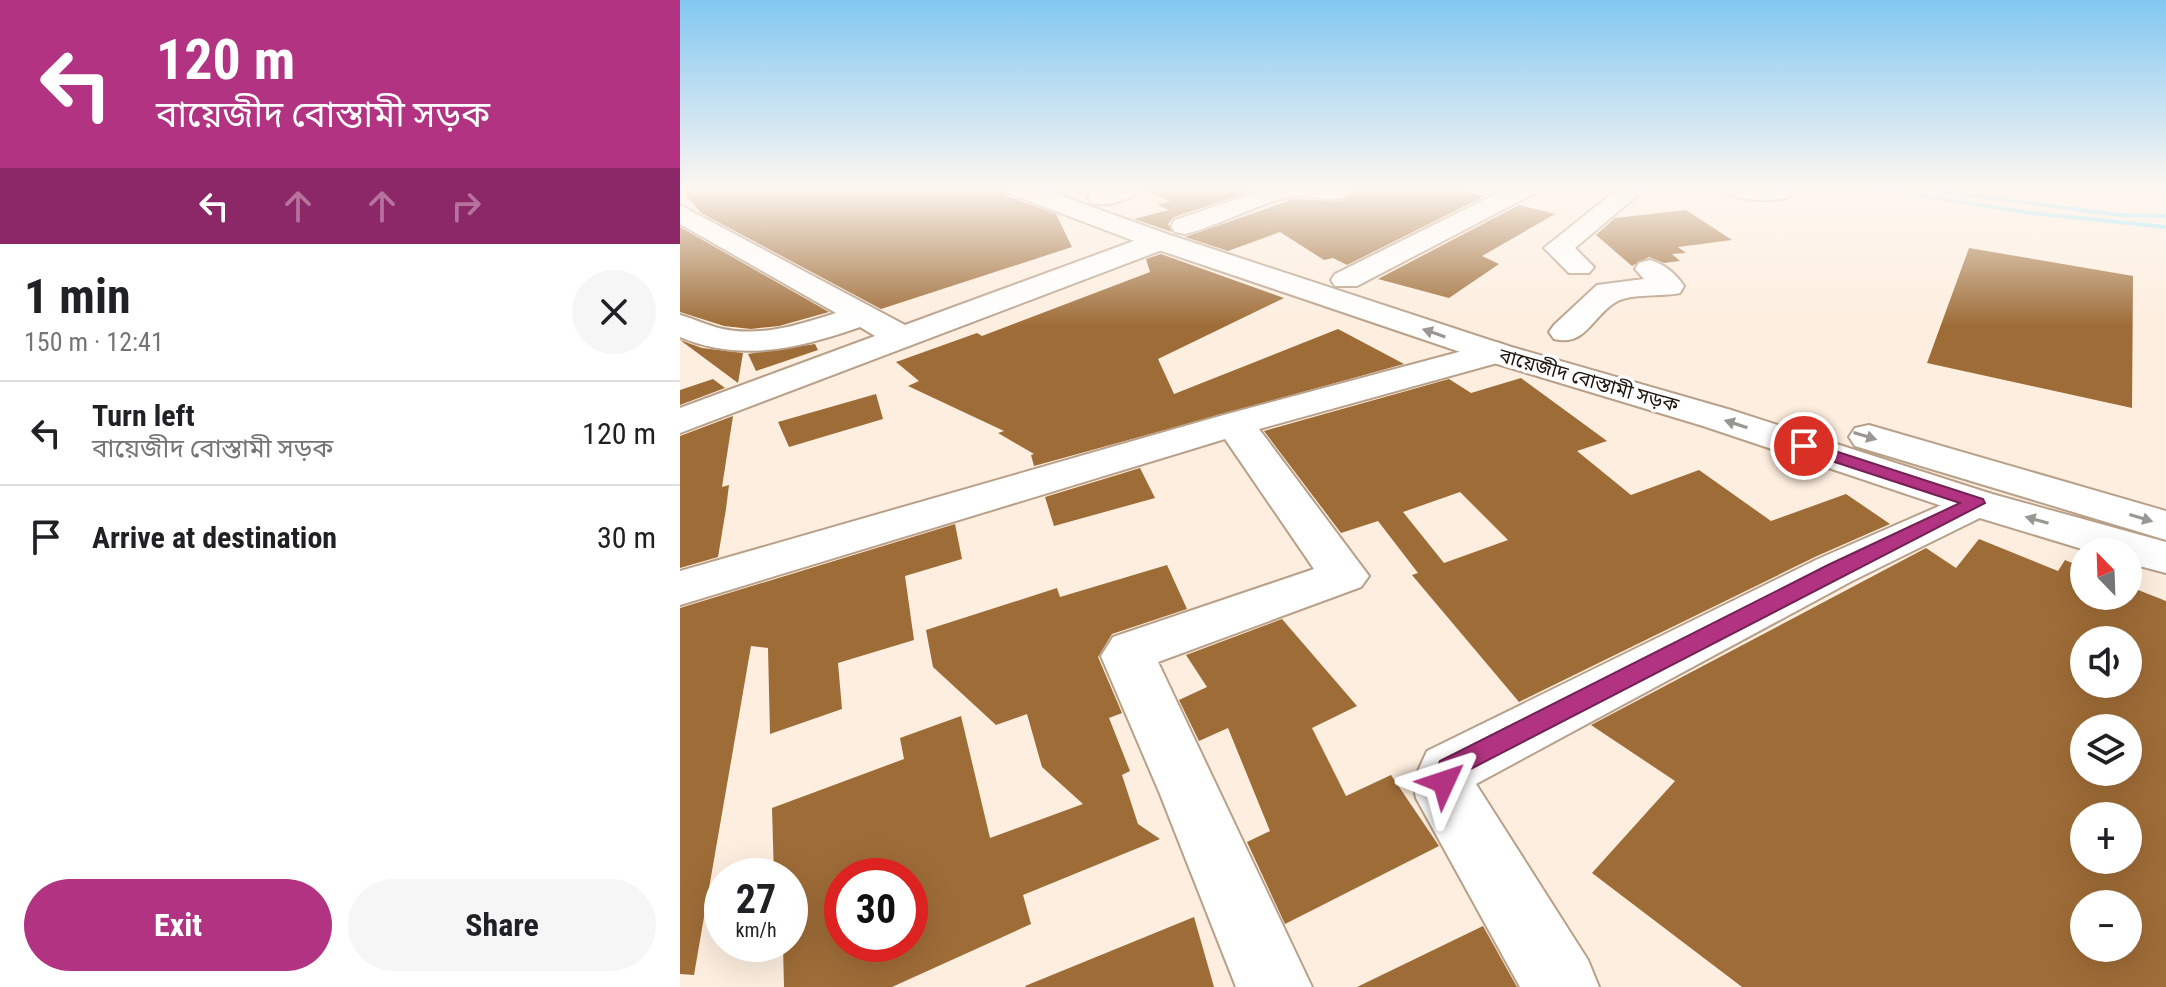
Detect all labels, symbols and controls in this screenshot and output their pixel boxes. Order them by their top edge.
text: 120 m [156,27,295,93]
icon: left [24,32,128,136]
text: বায়েজীদ বোস্তামী সড়ক [156,94,490,136]
icon: left [192,184,236,228]
icon: ahead [276,184,320,228]
icon: ahead [360,184,404,228]
icon: right [444,184,488,228]
text: 1 min [24,268,131,325]
button: close [572,270,656,354]
one-way arrow [1422,326,1446,338]
text: 150 m · 12:41 [24,327,164,357]
street label: বায়েজীদ বোস্তামী সড়ক [1496,343,1682,417]
text: Turn left [92,398,195,433]
icon: left [24,411,68,455]
pin [1770,412,1838,480]
text: 120 m [582,416,656,451]
one-way arrow [1724,417,1748,430]
icon: arrive [1782,424,1826,468]
one-way arrow [1854,430,1878,443]
text: বায়েজীদ বোস্তামী সড়ক [92,433,333,463]
one-way arrow [2130,512,2154,525]
one-way arrow [2025,514,2050,526]
icon: arrive [24,515,68,559]
text: Arrive at destination [92,520,337,555]
text: 30 m [597,520,656,555]
north arrow [2070,538,2142,610]
map controls [2070,538,2142,962]
button: sound [2070,626,2142,698]
button: layers [2070,714,2142,786]
position arrow [1402,740,1486,824]
button: + [2070,802,2142,874]
speed limit sign: 30 [824,858,928,962]
text: 27 [736,876,776,923]
button: Exit [24,879,332,971]
button: Share [348,879,656,971]
button: − [2070,890,2142,962]
text: km/h [735,918,777,942]

